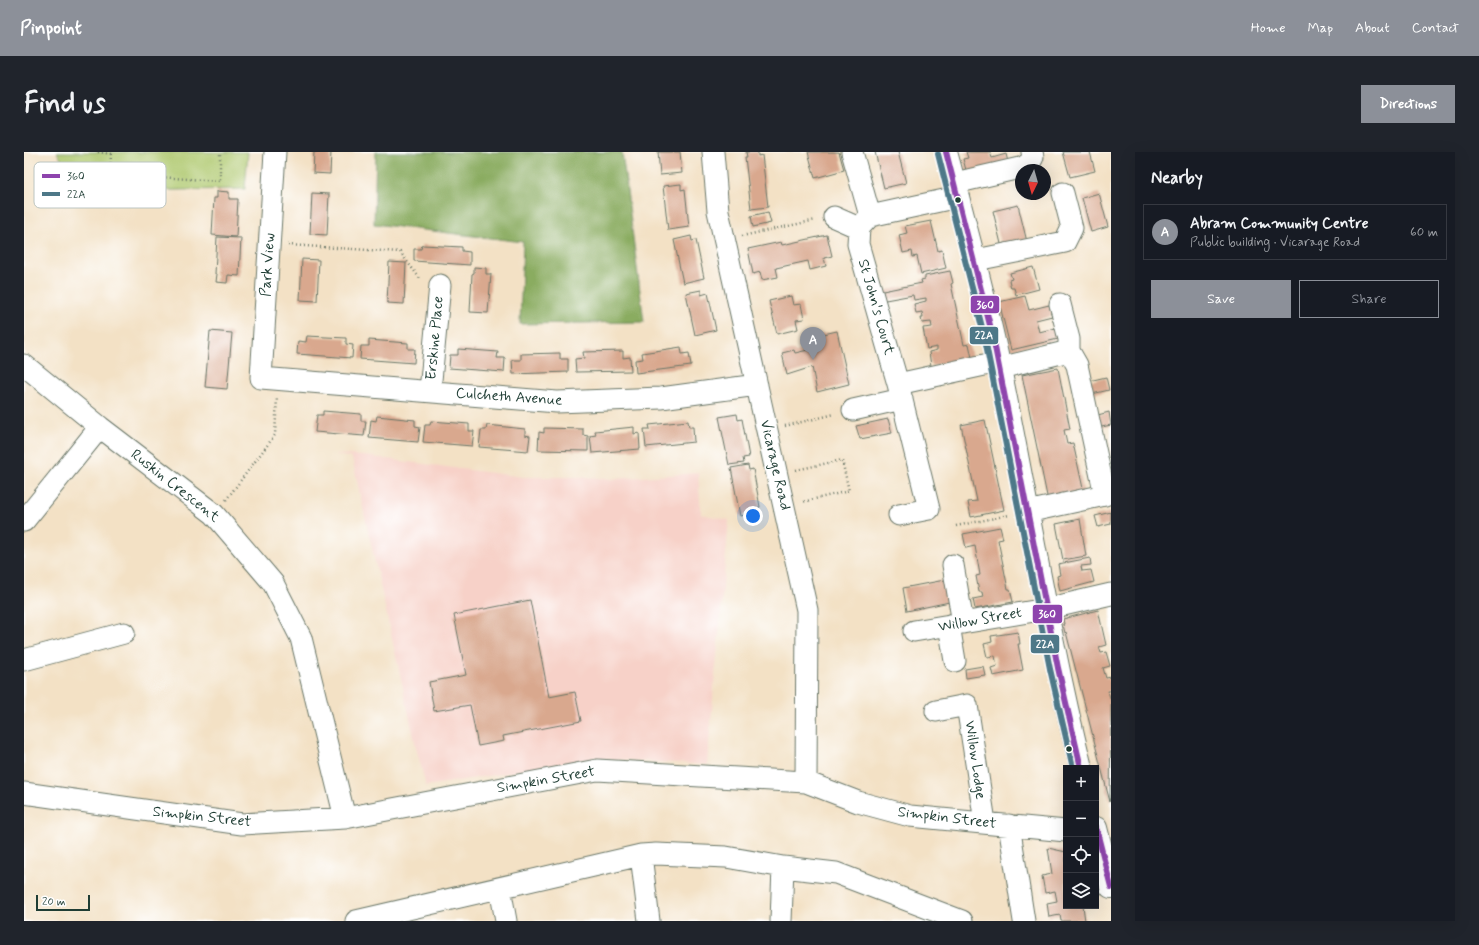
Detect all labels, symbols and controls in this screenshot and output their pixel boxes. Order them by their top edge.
text: Pinpoint [20,16,82,41]
text: Home [1251,19,1285,37]
text: Map [1307,19,1333,37]
text: About [1355,19,1390,37]
text: Contact [1412,19,1459,37]
button: Directions [1361,85,1455,123]
text: Find us [24,86,105,123]
legend [34,162,166,208]
north arrow [1015,164,1051,200]
text: Nearby [1151,167,1203,189]
text: 360 [67,170,85,184]
text: 22A [67,188,85,202]
unlabelled marker [953,195,963,205]
text: Abram Community Centre [1190,214,1369,234]
text: A [1161,224,1169,241]
text: 60 m [1410,224,1438,241]
street label: Park View [256,232,280,297]
text: Public building · Vicarage Road [1190,234,1360,251]
street label: St John's Court [853,257,899,357]
button: Save [1151,280,1291,318]
button: Share [1299,280,1439,318]
street label: Erskine Place [421,295,449,381]
line badge: 360 [970,295,1000,314]
text: 360 [976,299,994,313]
line badge: 22A [969,326,999,345]
pin: A [800,327,826,360]
text: 22A [975,329,993,343]
street label: Culcheth Avenue [455,383,563,411]
street label: Vicarage Road [755,418,795,512]
street label: Ruskin Crescent [126,445,224,527]
your location [743,506,763,526]
street label: Willow Street [937,603,1024,637]
line badge: 360 [1032,604,1063,624]
text: 360 [1038,608,1056,622]
line badge: 22A [1030,634,1060,654]
text: 22A [1036,638,1054,652]
street label: Willow Lodge [960,719,990,801]
unlabelled marker [1064,744,1074,754]
street label: Simpkin Street [495,762,597,798]
map controls [1063,765,1099,909]
button: + [1063,765,1099,801]
button: − [1063,801,1099,837]
street label: Simpkin Street [152,802,252,832]
street label: Simpkin Street [897,802,997,834]
button: locate [1063,837,1099,873]
button: layers [1063,873,1099,909]
scale bar [36,893,90,912]
text: 20 m [42,895,65,909]

